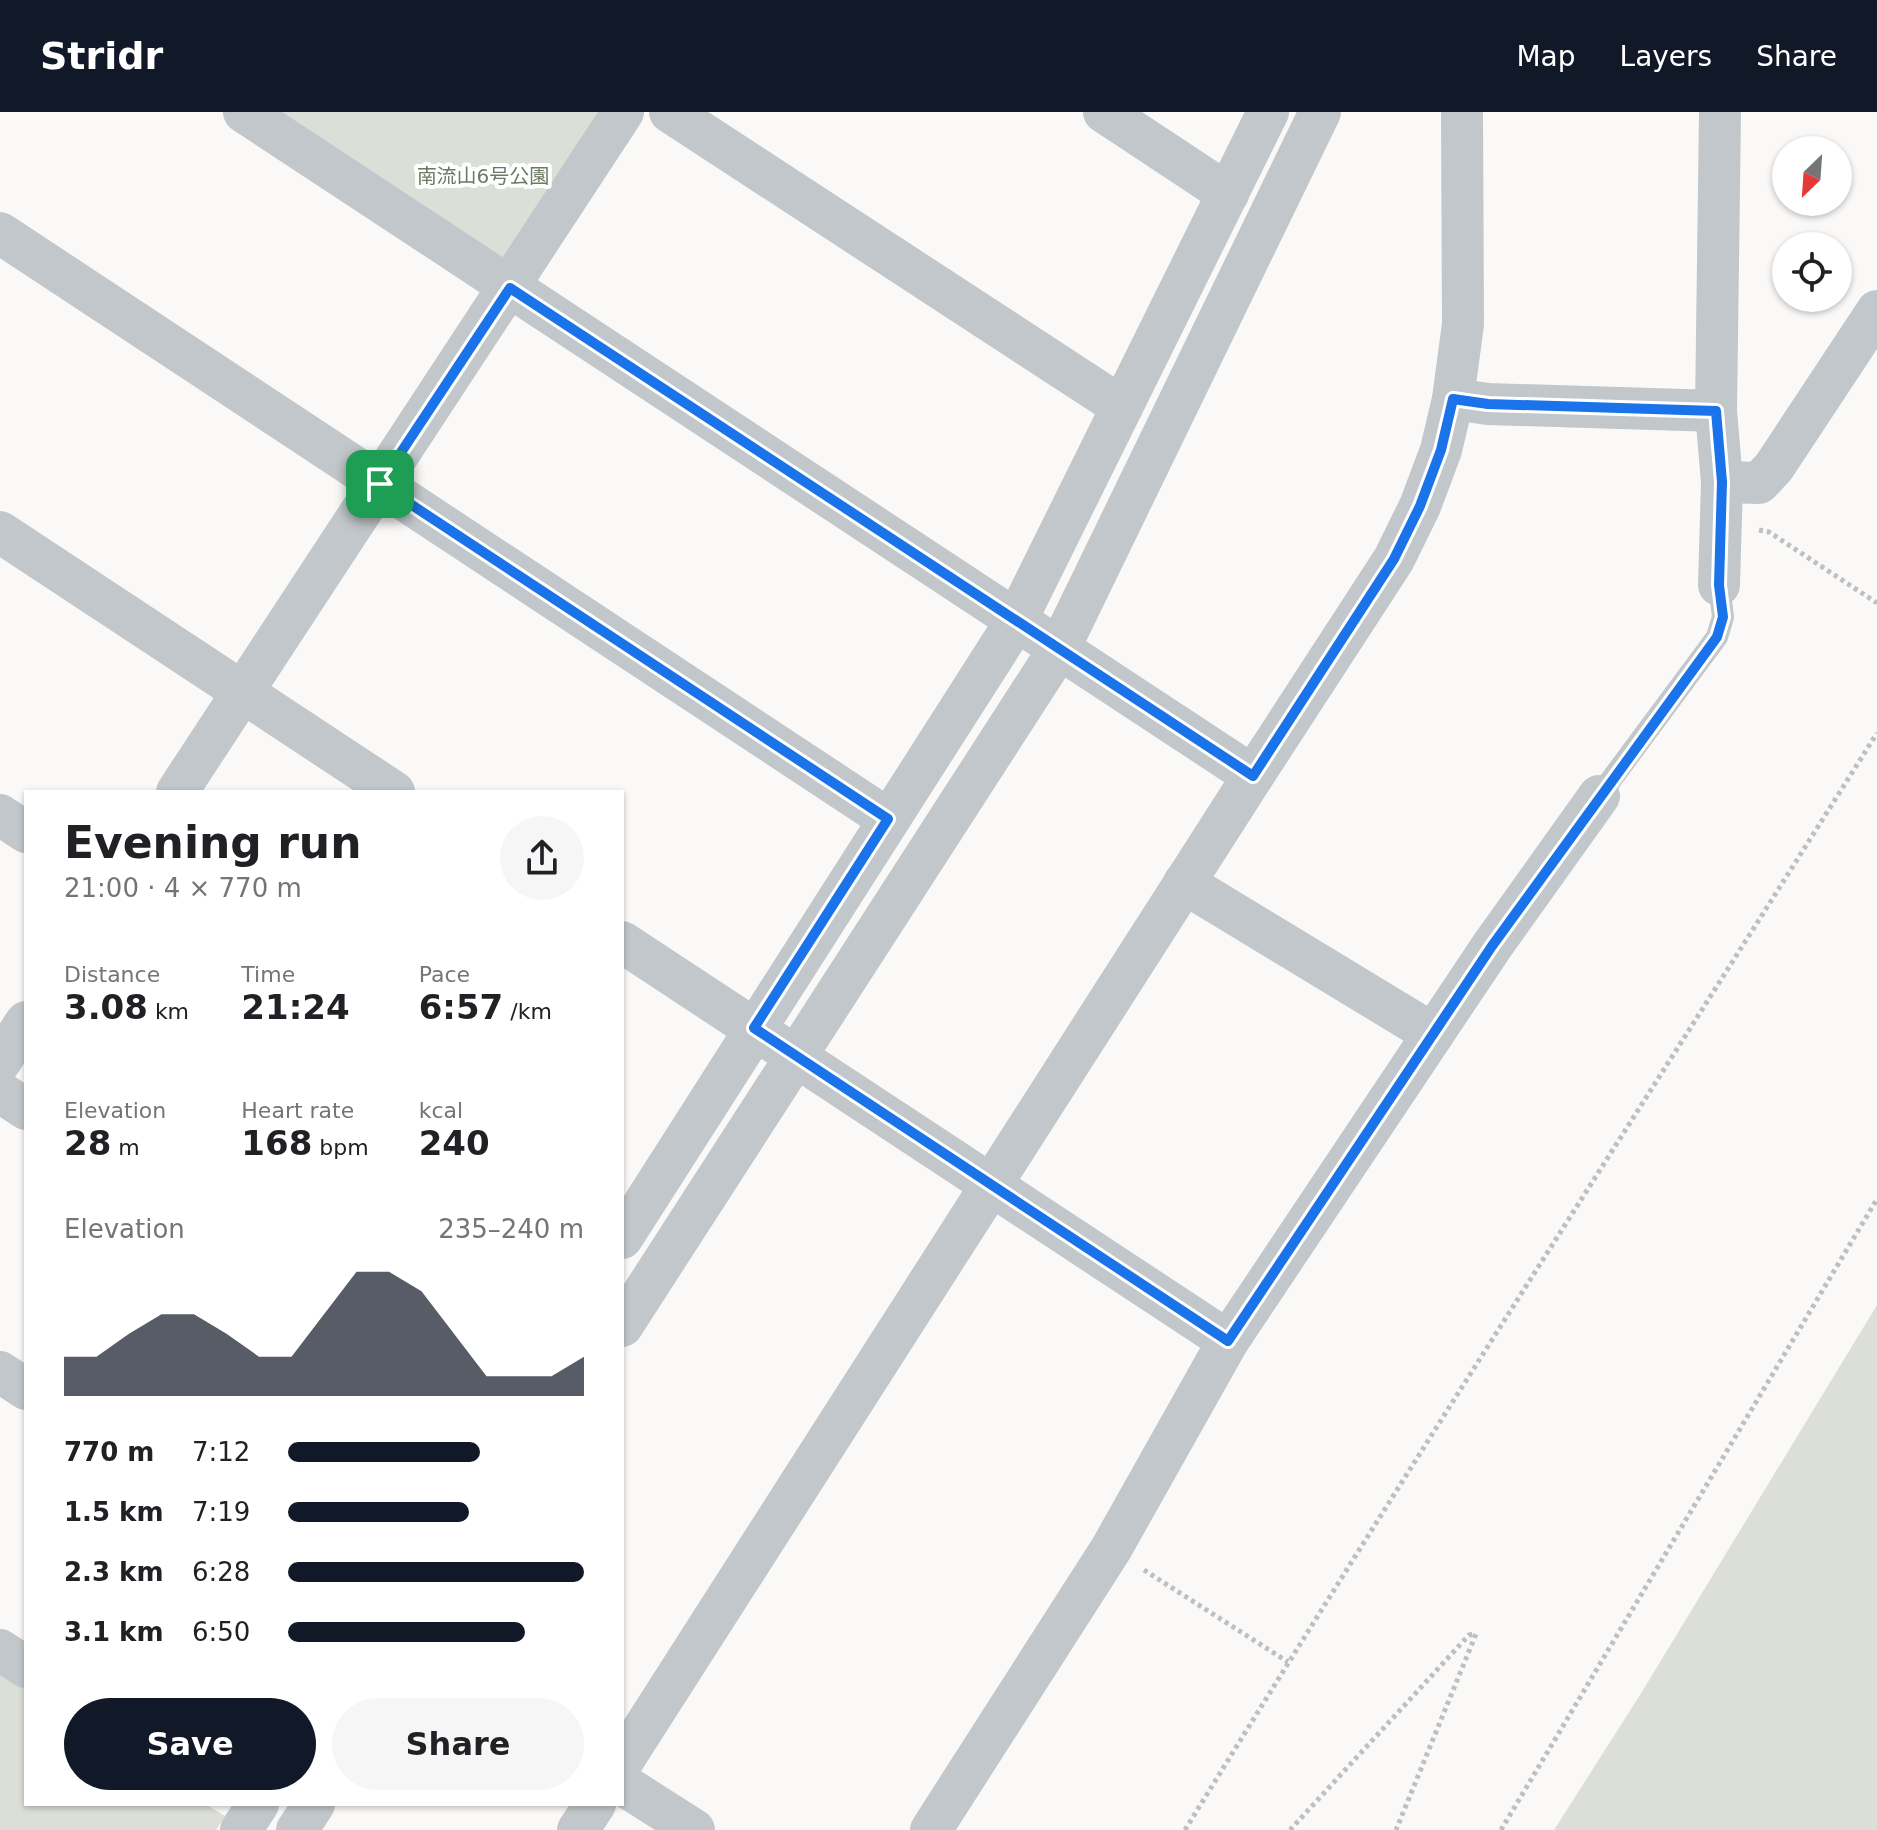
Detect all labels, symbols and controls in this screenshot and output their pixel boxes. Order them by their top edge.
text: Stridr [40,34,163,78]
text: Map [1516,40,1576,73]
text: Layers [1620,40,1712,73]
text: Share [1756,40,1837,73]
north arrow [1772,136,1852,216]
map controls [1772,136,1852,312]
park label: 南流山6号公園 [417,164,549,188]
button: locate [1772,232,1852,312]
pin [346,450,414,518]
icon: arrive [358,462,402,506]
button: share [500,816,584,900]
text: Evening run [64,817,361,868]
text: 21:00 · 4 × 770 m [64,873,302,903]
text: Distance [64,962,160,987]
text: Time [241,962,295,987]
text: Pace [419,962,470,987]
text: 3.08 [64,987,148,1027]
text: 21:24 [241,987,350,1027]
text: 6:57 [419,987,503,1027]
text: km [148,999,189,1024]
text: /km [503,999,552,1024]
text: Elevation [64,1098,166,1123]
text: Heart rate [241,1098,354,1123]
text: kcal [419,1098,463,1123]
text: 28 [64,1123,111,1163]
text: 168 [241,1123,312,1163]
text: 240 [419,1123,490,1163]
text: m [111,1135,140,1160]
text: bpm [312,1135,369,1160]
text: Elevation [64,1214,185,1244]
text: 235–240 m [438,1214,584,1244]
text: 770 m [64,1437,154,1467]
text: 7:12 [192,1437,250,1467]
text: 1.5 km [64,1497,164,1527]
text: 7:19 [192,1497,250,1527]
text: 2.3 km [64,1557,164,1587]
text: 6:28 [192,1557,250,1587]
text: 3.1 km [64,1617,164,1647]
text: 6:50 [192,1617,250,1647]
button: Save [64,1698,316,1790]
button: Share [332,1698,584,1790]

